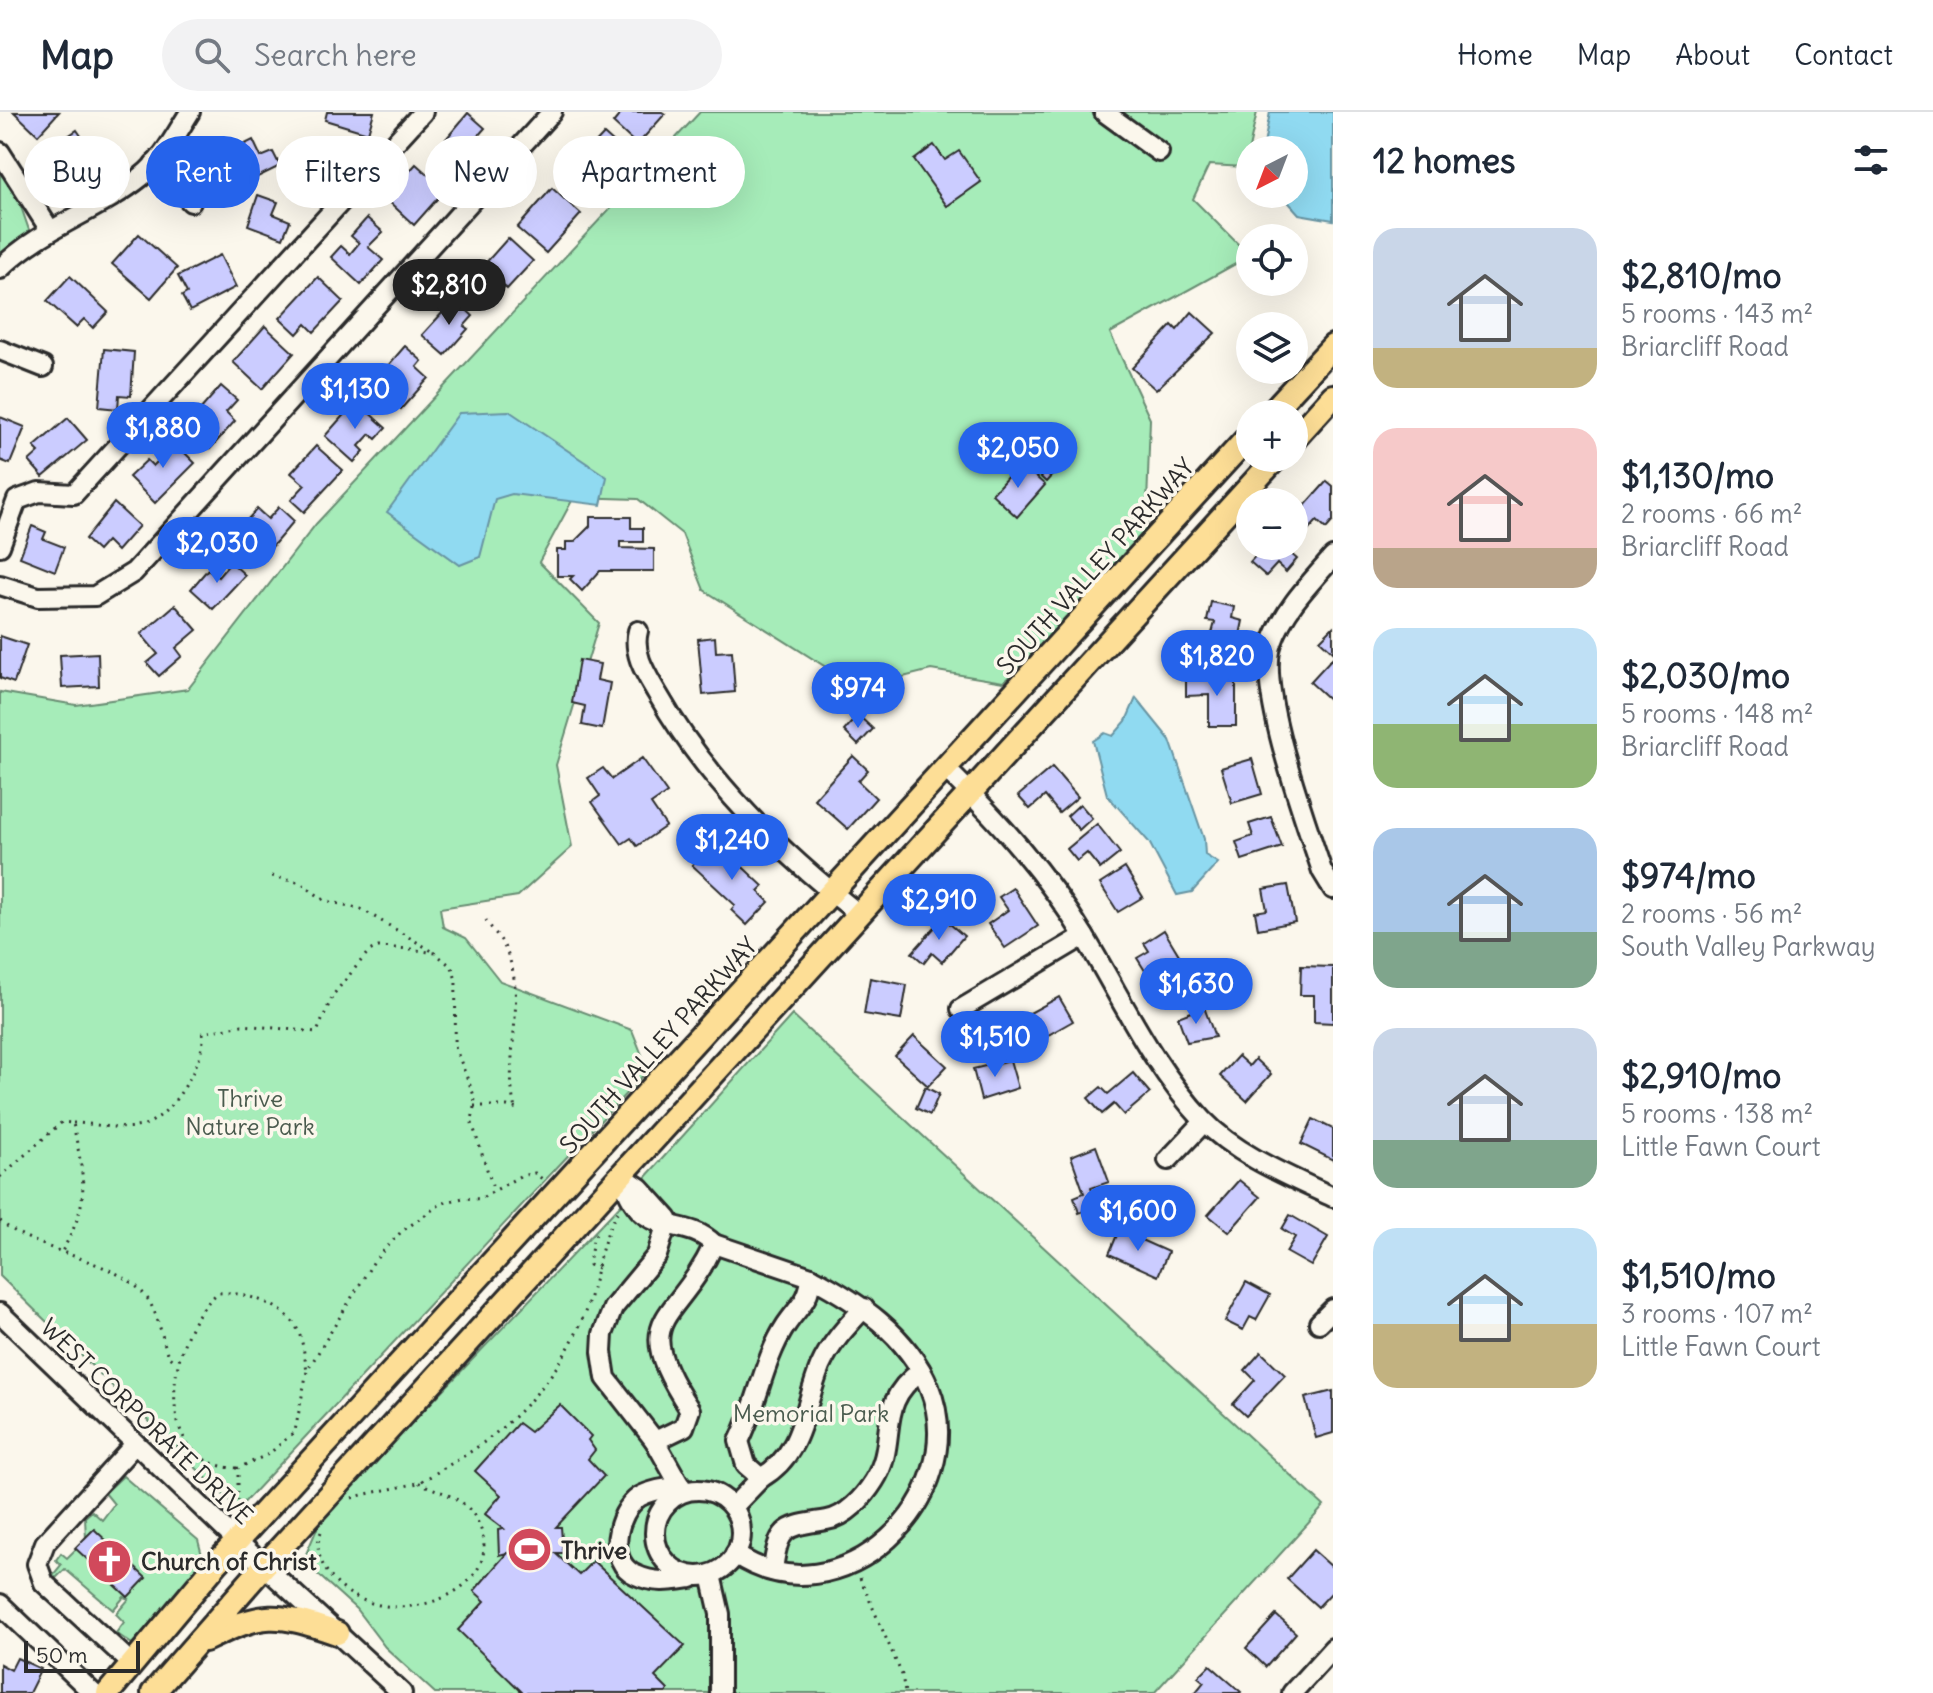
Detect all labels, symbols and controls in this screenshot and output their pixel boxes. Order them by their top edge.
search box [162,19,722,91]
text: Map [40,32,114,79]
icon: search [190,33,234,77]
text: Search here [254,36,417,74]
text: Home [1457,37,1533,73]
text: Map [1577,37,1631,73]
text: About [1675,37,1750,73]
text: Contact [1794,37,1893,73]
chip: Buy [24,136,130,208]
chip: Rent [146,136,260,208]
chip: Filters [276,136,409,208]
chip: New [425,136,537,208]
chip: Apartment [553,136,745,208]
north arrow [1236,136,1308,208]
map controls [1236,136,1308,560]
icon: filters [1849,138,1893,182]
text: 12 homes [1373,139,1516,182]
button: locate [1236,224,1308,296]
text: $2,810/mo [1621,254,1782,297]
pin: $2,810 [384,259,514,327]
icon: home [1437,260,1533,356]
text: $2,810 [411,268,487,301]
text: 5 rooms · 143 m² [1621,297,1813,330]
button: layers [1236,312,1308,384]
text: Briarcliff Road [1621,330,1789,363]
pin: $1,130 [290,363,420,431]
text: $1,130 [320,372,390,405]
button: + [1236,400,1308,472]
pin: $1,880 [98,402,228,470]
text: $1,880 [125,411,201,444]
pin: $2,050 [953,422,1083,490]
text: $2,050 [976,431,1060,464]
street label: SOUTH VALLEY PARKWAY [990,452,1200,680]
text: $1,130/mo [1621,454,1774,497]
icon: home [1437,460,1533,556]
button: − [1236,488,1308,560]
text: 2 rooms · 66 m² [1621,497,1803,530]
pin: $2,030 [152,517,282,585]
text: $2,030 [175,526,259,559]
text: Briarcliff Road [1621,530,1789,563]
pin: $1,820 [1152,630,1282,698]
text: $1,820 [1179,639,1255,672]
text: $2,030/mo [1621,654,1790,697]
icon: home [1437,660,1533,756]
pin: $974 [811,662,905,730]
text: $974 [830,671,886,704]
text: 5 rooms · 148 m² [1621,697,1814,730]
text: Briarcliff Road [1621,730,1789,763]
pin: $1,240 [667,814,797,882]
text: $1,240 [694,823,770,856]
text: $974/mo [1621,854,1756,897]
icon: home [1437,860,1533,956]
pin: $2,910 [874,874,1004,942]
text: $2,910 [901,883,977,916]
text: 2 rooms · 56 m² [1621,897,1802,930]
text: South Valley Parkway [1621,930,1876,963]
street label: SOUTH VALLEY PARKWAY [553,931,763,1159]
pin: $1,630 [1131,958,1261,1026]
text: $1,630 [1158,967,1234,1000]
pin: $1,510 [930,1011,1060,1079]
text: $1,510 [959,1020,1031,1053]
text: $2,910/mo [1621,1054,1781,1097]
icon: home [1437,1060,1533,1156]
park label: Thrive Nature Park [185,1083,315,1141]
text: 5 rooms · 138 m² [1621,1097,1813,1130]
text: Little Fawn Court [1621,1130,1821,1163]
pin: $1,600 [1073,1185,1203,1253]
text: $1,600 [1099,1194,1177,1227]
text: $1,510/mo [1621,1254,1776,1297]
icon: home [1437,1260,1533,1356]
text: 3 rooms · 107 m² [1621,1297,1813,1330]
street label: WEST CORPORATE DRIVE [35,1312,259,1530]
text: Little Fawn Court [1621,1330,1821,1363]
park label: Memorial Park [733,1398,889,1428]
sports icon: Thrive [506,1526,554,1574]
place label: Thrive [561,1535,627,1565]
church icon: Church of Christ [86,1537,134,1585]
place label: Church of Christ [141,1546,318,1576]
scale bar [24,1637,140,1673]
text: 50 m [36,1641,88,1669]

